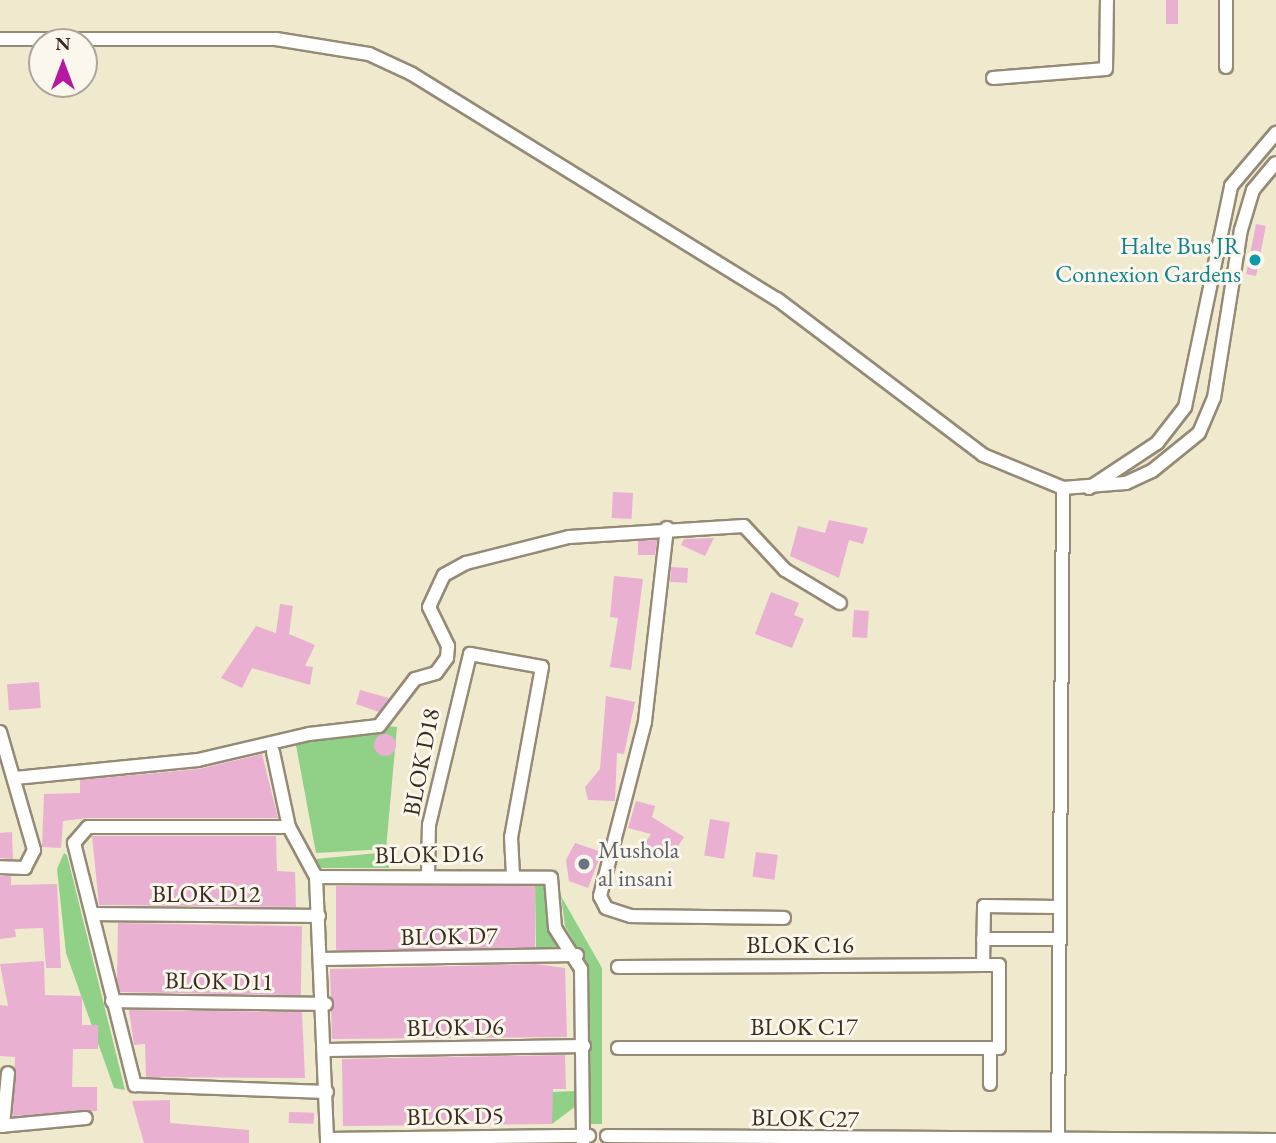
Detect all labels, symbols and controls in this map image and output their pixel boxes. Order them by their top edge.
north arrow [28,28,98,98]
text: N [55,31,71,56]
place label: Halte Bus JR Connexion Gardens [1055,232,1241,288]
marker: Halte Bus JR Connexion Gardens [1247,252,1263,268]
street label: BLOK D18 [396,706,446,818]
place label: Mushola al insani [598,836,679,892]
street label: BLOK D16 [374,839,484,869]
marker: Mushola al insani [576,856,592,872]
street label: BLOK D12 [152,880,260,908]
street label: BLOK D7 [400,921,498,951]
street label: BLOK C16 [746,931,854,959]
street label: BLOK D11 [164,966,274,996]
street label: BLOK D6 [406,1012,504,1042]
street label: BLOK C17 [750,1013,858,1041]
street label: BLOK D5 [406,1101,504,1131]
street label: BLOK C27 [751,1103,859,1133]

